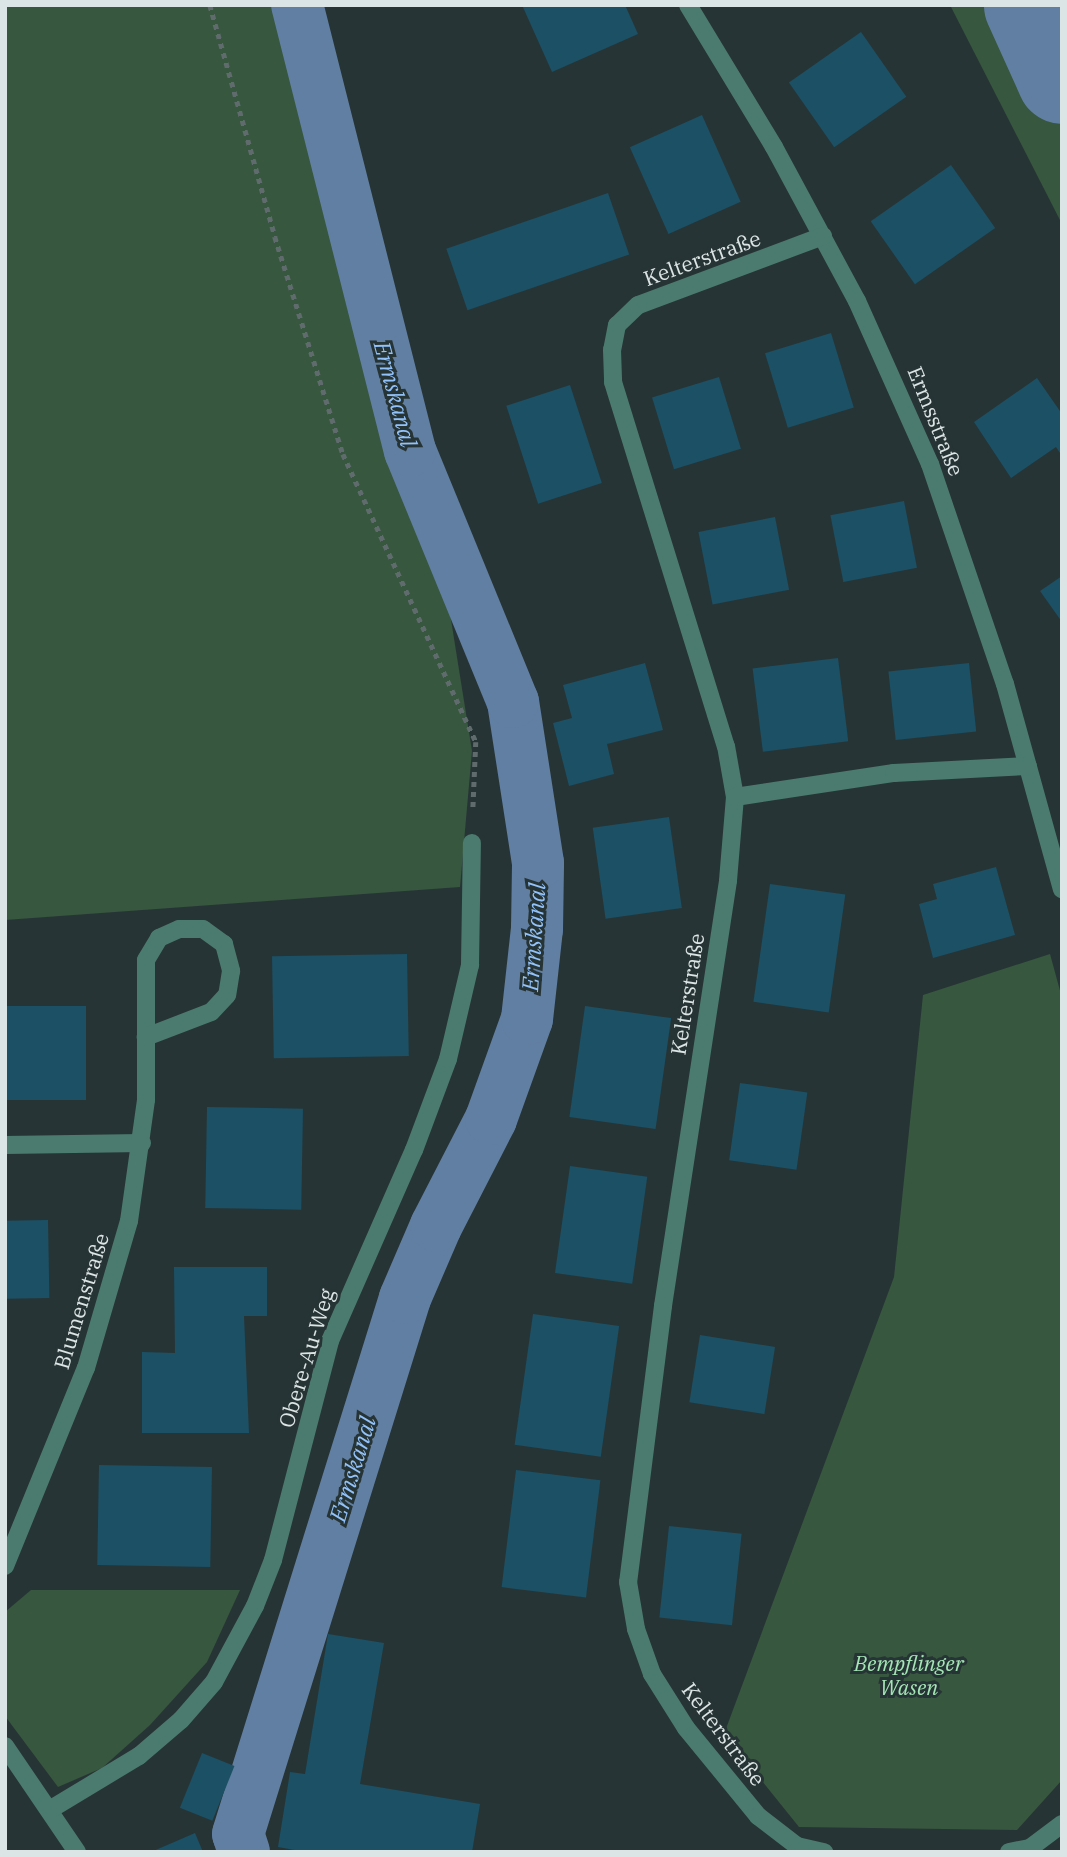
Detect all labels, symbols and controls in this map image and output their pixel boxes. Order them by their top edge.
street label: Kelterstraße [640,225,764,291]
water label: Ermskanal [369,338,423,450]
street label: Ermsstraße [903,363,969,479]
water label: Ermskanal [515,882,551,992]
street label: Kelterstraße [665,931,709,1057]
street label: Blumenstraße [48,1230,114,1372]
street label: Obere-Au-Weg [273,1285,339,1431]
water label: Ermskanal [323,1413,381,1525]
park label: Bempflinger Wasen [854,1650,964,1700]
street label: Kelterstraße [677,1677,771,1791]

